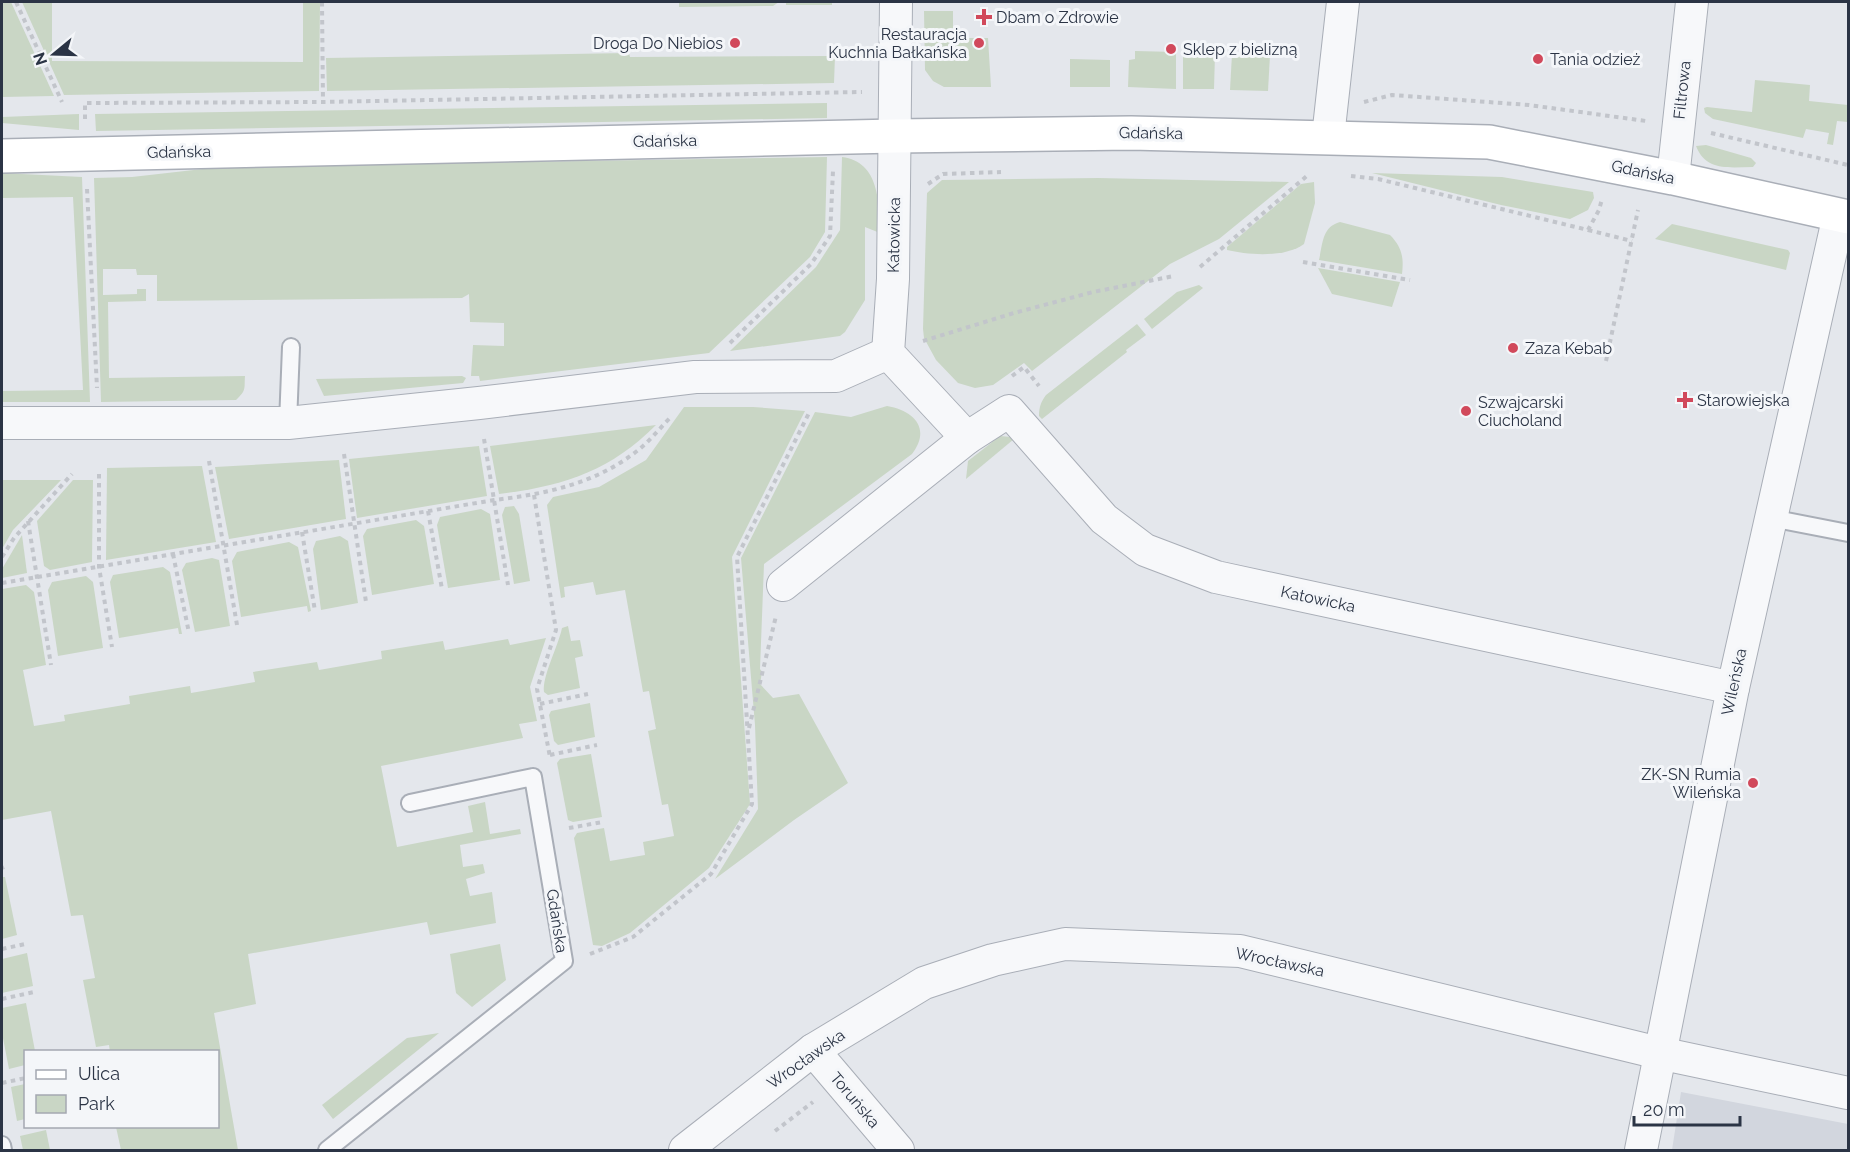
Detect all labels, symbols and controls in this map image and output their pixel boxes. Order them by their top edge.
place label: Dbam o Zdrowie [996,8,1119,27]
marker: Dbam o Zdrowie [977,10,991,24]
north arrow [24,24,84,84]
place label: Restauracja Kuchnia Bałkańska [828,25,967,62]
place label: Droga Do Niebios [593,34,723,53]
marker: Droga Do Niebios [728,36,742,50]
marker: Restauracja Kuchnia Bałkańska [972,36,986,50]
place label: Sklep z bielizną [1183,40,1297,59]
marker: Sklep z bielizną [1164,42,1178,56]
text: N [29,50,51,68]
place label: Tania odzież [1550,50,1641,69]
marker: Tania odzież [1531,52,1545,66]
street label: Filtrowa [1669,60,1695,120]
street label: Gdańska [1119,123,1183,143]
street label: Gdańska [633,131,697,151]
street label: Gdańska [147,142,211,162]
street label: Gdańska [1610,156,1676,188]
street label: Katowicka [884,197,904,273]
place label: Zaza Kebab [1525,339,1612,358]
marker: Zaza Kebab [1506,341,1520,355]
place label: Starowiejska [1697,391,1790,410]
place label: Szwajcarski Ciucholand [1478,393,1564,430]
marker: Starowiejska [1678,393,1692,407]
marker: Szwajcarski Ciucholand [1459,404,1473,418]
street label: Katowicka [1279,582,1357,616]
street label: Wileńska [1718,647,1750,717]
place label: ZK-SN Rumia Wileńska [1641,765,1741,802]
marker: ZK-SN Rumia Wileńska [1746,776,1760,790]
street label: Gdańska [543,888,571,954]
street label: Wrocławska [1234,943,1326,981]
street label: Wrocławska [763,1025,849,1093]
legend [24,1050,219,1128]
text: Ulica [78,1063,120,1084]
street label: Toruńska [826,1068,884,1132]
scale bar [1634,1089,1740,1127]
text: Park [78,1093,115,1114]
text: 20 m [1643,1099,1685,1120]

